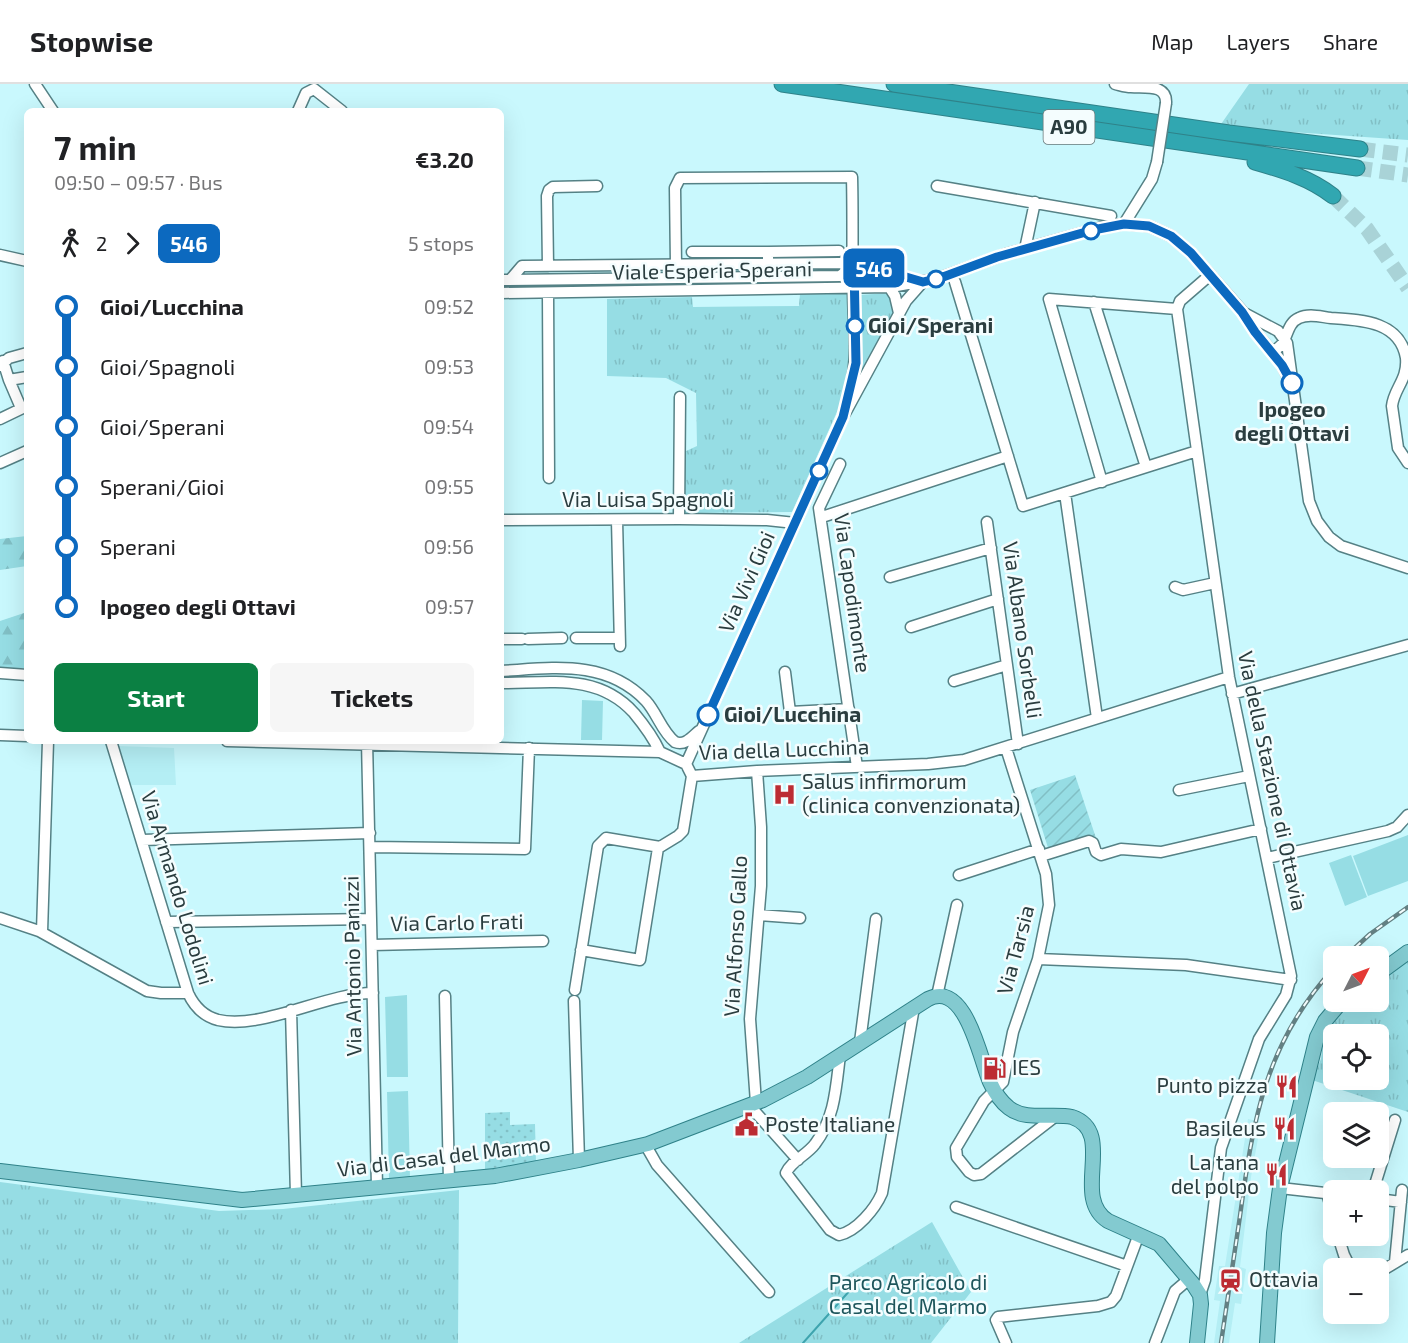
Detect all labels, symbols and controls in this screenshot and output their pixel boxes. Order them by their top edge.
text: Stopwise [30,24,153,58]
text: Map [1151,29,1193,54]
text: Layers [1226,29,1290,54]
text: Share [1323,29,1378,54]
road number: A90 [1044,110,1094,144]
text: 7 min [54,127,137,167]
text: €3.20 [415,146,474,172]
text: 09:50 – 09:57 · Bus [54,170,223,194]
unlabelled marker [1082,222,1100,240]
icon: walk [54,227,87,260]
icon: forward [116,227,149,260]
text: 2 [96,231,107,255]
text: 546 [170,231,208,256]
text: 5 stops [408,231,474,255]
line badge: 546 [840,248,908,288]
street label: Viale Esperia Sperani [612,255,812,284]
text: 546 [855,256,893,281]
unlabelled marker [927,270,945,288]
text: Gioi/Lucchina [100,293,244,319]
text: 09:52 [424,294,474,318]
place label: Gioi/Sperani [868,312,993,337]
marker: Gioi/Sperani [846,317,864,335]
text: Gioi/Spagnoli [100,353,235,379]
text: 09:53 [424,354,474,378]
marker: Ipogeo degli Ottavi [1281,372,1303,394]
place label: Ipogeo degli Ottavi [1234,396,1350,445]
text: Gioi/Sperani [100,413,225,439]
text: 09:54 [423,414,474,438]
unlabelled marker [810,462,828,480]
text: Sperani/Gioi [100,473,224,499]
text: 09:55 [424,474,474,498]
street label: Via Luisa Spagnoli [562,486,734,511]
street label: Via Capodimonte [830,511,877,674]
street label: Via Vivi Gioi [712,527,779,636]
text: Sperani [100,533,176,559]
text: 09:56 [424,534,474,558]
street label: Via Albano Sorbelli [999,540,1048,720]
text: Ipogeo degli Ottavi [100,593,296,619]
text: 09:57 [425,594,474,618]
street label: Via della Stazione di Ottavia [1234,649,1313,913]
button: Start [54,663,258,732]
button: Tickets [270,663,474,732]
place label: Gioi/Lucchina [724,701,861,726]
marker: Gioi/Lucchina [697,704,719,726]
street label: Via della Lucchina [698,733,870,764]
place label: Salus infirmorum (clinica convenzionata) [802,768,1020,817]
hospital icon: Salus infirmorum (clinica convenzionata) [771,781,797,807]
street label: Via Armando Lodolini [137,788,220,988]
street label: Via Alfonso Gallo [718,855,751,1017]
street label: Via Antonio Panizzi [337,875,366,1057]
street label: Via Tarsia [991,902,1038,997]
street label: Via Carlo Frati [390,908,524,935]
north arrow [1323,946,1389,1012]
map controls [1323,946,1389,1324]
button: locate [1323,1024,1389,1090]
place label: IES [1012,1054,1041,1079]
fuel station icon: IES [981,1055,1007,1081]
place label: Punto pizza [1156,1072,1268,1097]
restaurant icon: Punto pizza [1273,1073,1299,1099]
button: layers [1323,1102,1389,1168]
place label: Poste Italiane [765,1111,895,1136]
public building icon: Poste Italiane [734,1112,760,1138]
place label: Basileus [1185,1115,1266,1140]
restaurant icon: Basileus [1271,1116,1297,1142]
street label: Via di Casal del Marmo [336,1130,552,1181]
place label: La tana del polpo [1171,1149,1259,1198]
restaurant icon: La tana del polpo [1264,1162,1290,1188]
button: + [1323,1180,1389,1246]
button: − [1323,1258,1389,1324]
place label: Ottavia [1249,1266,1318,1291]
station icon: Ottavia [1218,1267,1244,1293]
park label: Parco Agricolo di Casal del Marmo [829,1269,987,1318]

